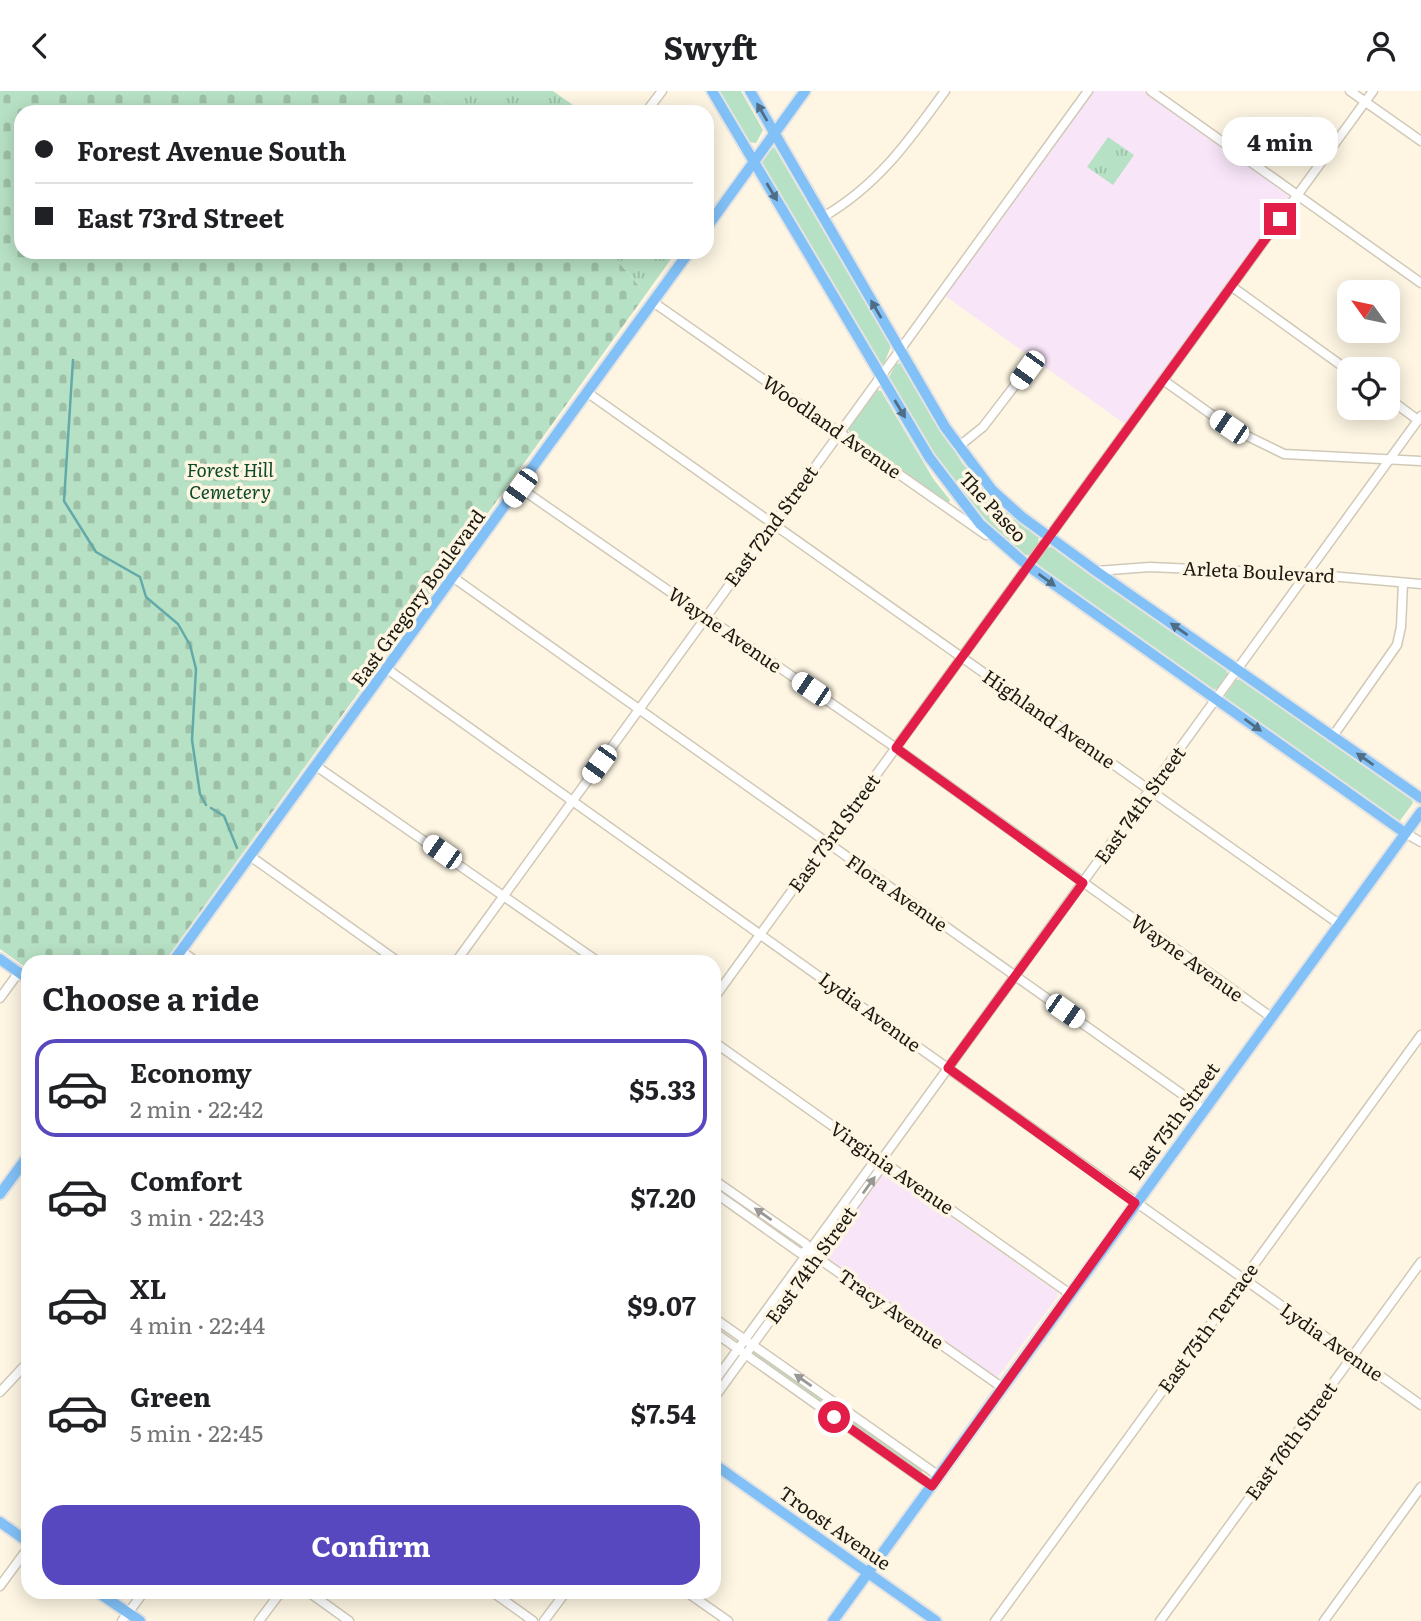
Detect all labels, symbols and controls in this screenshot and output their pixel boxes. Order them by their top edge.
text: Swyft [664,22,757,70]
icon: back [21,27,59,65]
icon: person [1362,27,1400,65]
one-way arrow [756,103,768,122]
callout: 4 min [1222,117,1338,167]
text: 4 min [1247,124,1313,158]
text: Forest Avenue South [77,130,346,169]
one-way arrow [765,183,778,202]
text: East 73rd Street [77,197,284,236]
route end [1264,203,1296,235]
north arrow [1337,280,1400,343]
map controls [1337,280,1400,420]
one-way arrow [871,299,883,319]
car [1007,347,1048,393]
button: locate [1337,357,1400,420]
street label: Woodland Avenue [757,368,908,485]
one-way arrow [893,400,906,419]
car [1206,407,1253,447]
park label: Forest Hill Cemetery [186,455,274,505]
street label: East 72nd Street [717,459,824,592]
car [500,465,541,511]
street label: The Paseo [953,465,1034,548]
street label: East Gregory Boulevard [343,503,491,692]
street label: Arleta Boulevard [1182,553,1336,589]
one-way arrow [1038,573,1056,587]
street label: Wayne Avenue [663,579,788,679]
one-way arrow [1170,622,1188,636]
street label: Highland Avenue [978,662,1122,775]
car [788,669,835,709]
one-way arrow [1244,717,1262,731]
street label: East 74th Street [1087,740,1192,869]
car [579,741,620,787]
one-way arrow [1356,752,1374,766]
street label: East 73rd Street [781,767,886,897]
car [419,831,466,873]
street label: Flora Avenue [841,847,954,938]
street label: Wayne Avenue [1125,907,1250,1008]
street label: Lydia Avenue [814,965,928,1058]
text: Choose a ride [42,973,259,1021]
car [1042,990,1089,1032]
text: Economy [130,1052,252,1091]
street label: East 75th Street [1121,1056,1226,1185]
icon: car [46,1057,109,1120]
text: $5.33 [629,1069,696,1108]
text: 2 min · 22:42 [130,1091,263,1125]
street label: Virginia Avenue [825,1114,960,1221]
text: Comfort [130,1160,242,1199]
icon: car [46,1165,109,1228]
one-way arrow [862,1176,876,1194]
text: $7.20 [631,1177,696,1216]
text: 3 min · 22:43 [130,1199,265,1233]
street label: East 74th Street [758,1200,863,1329]
one-way arrow [754,1207,772,1221]
street label: East 75th Terrace [1150,1257,1264,1398]
street label: Tracy Avenue [833,1261,950,1355]
text: XL [130,1268,167,1307]
icon: car [46,1273,109,1336]
text: $9.07 [627,1285,696,1324]
street label: Lydia Avenue [1275,1295,1390,1387]
text: 4 min · 22:44 [130,1307,265,1341]
one-way arrow [794,1373,812,1387]
street label: East 76th Street [1238,1375,1343,1505]
text: Green [130,1376,211,1415]
icon: car [46,1381,109,1444]
text: $7.54 [631,1393,696,1432]
route start [818,1401,850,1433]
text: 5 min · 22:45 [130,1415,263,1449]
street label: Troost Avenue [774,1478,897,1576]
button: Confirm [42,1505,700,1585]

